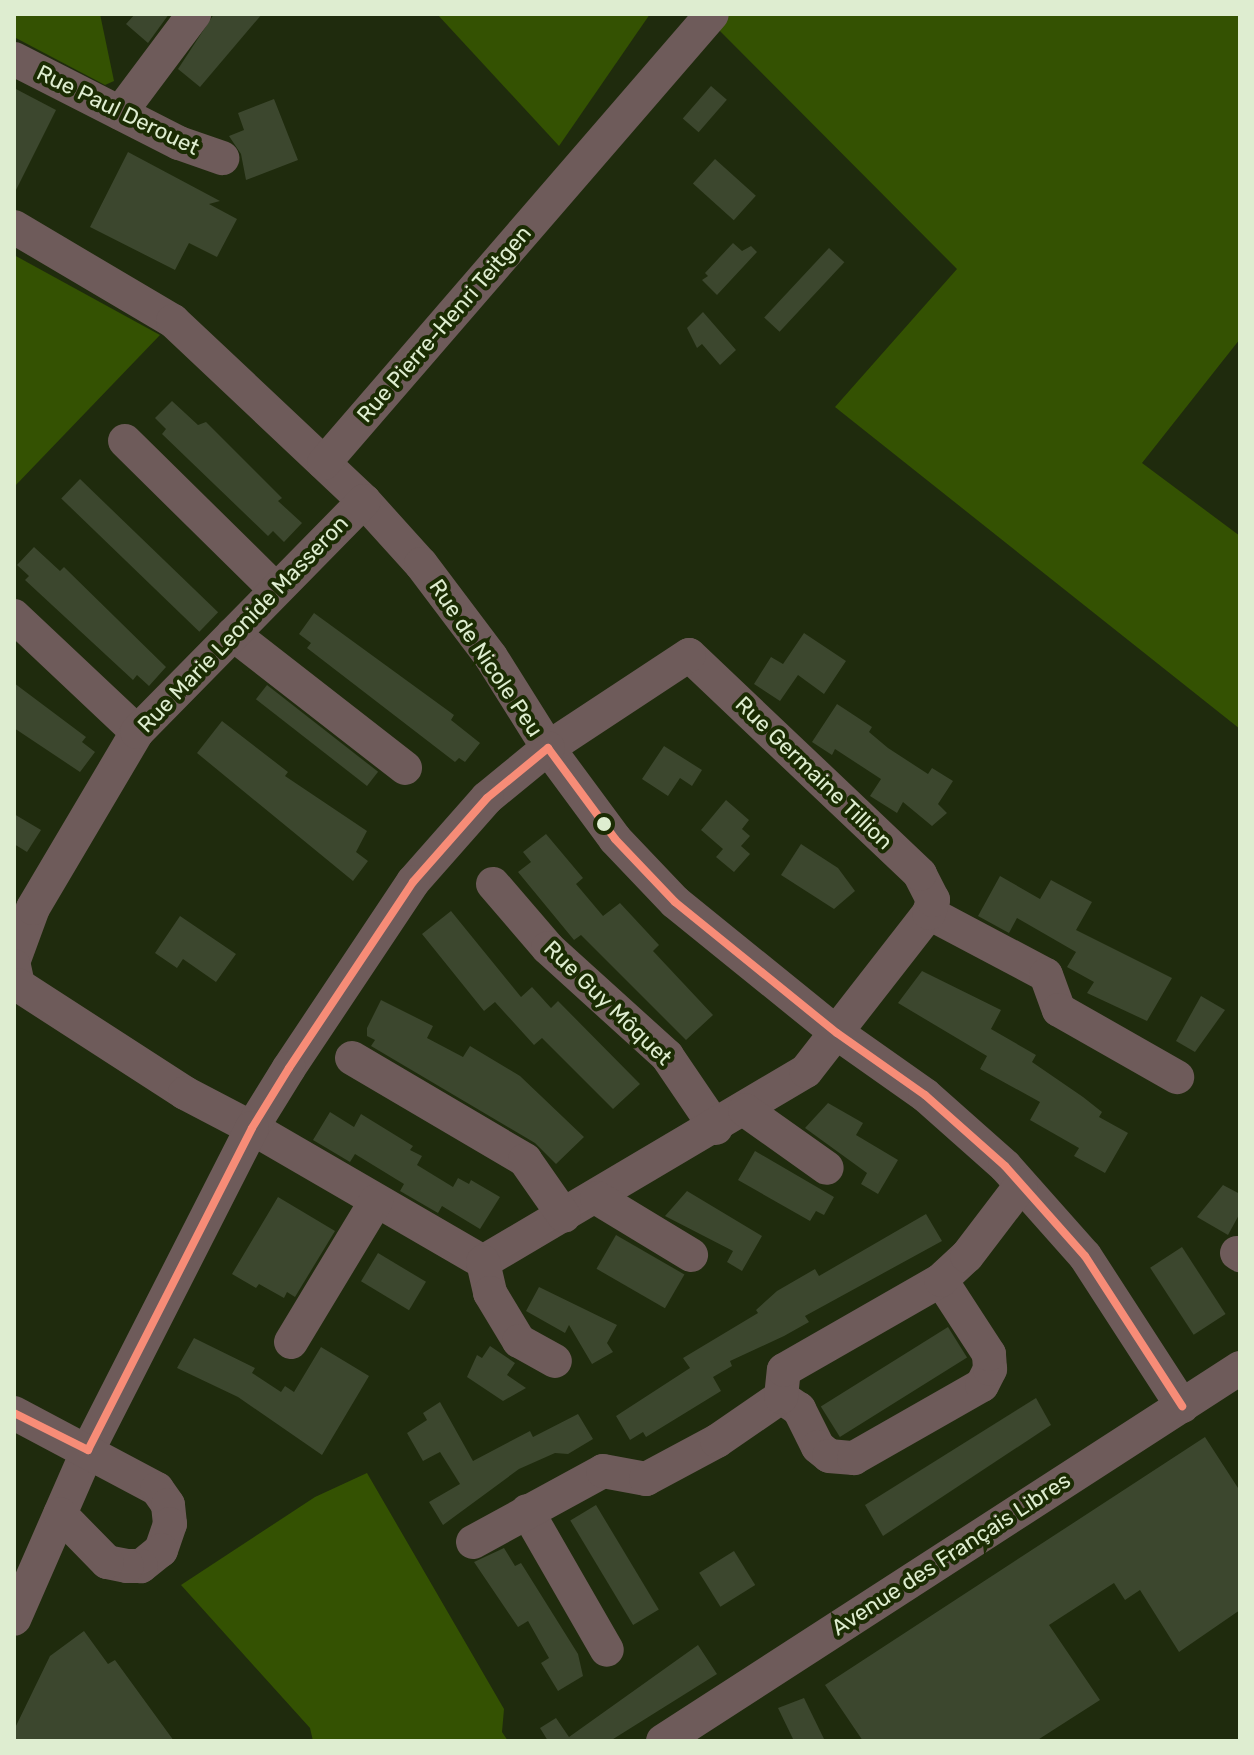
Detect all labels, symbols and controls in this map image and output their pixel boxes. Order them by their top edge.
street label: Rue Paul Derouet [32,59,204,161]
street label: Rue Pierre-Henri Teitgen [351,220,537,428]
street label: Rue Marie Leonide Masseron [132,510,354,738]
street label: Rue de Nicole Peu [424,574,548,742]
street label: Rue Germaine Tillion [730,691,898,855]
unlabelled marker [596,816,612,832]
street label: Rue Guy Môquet [538,935,678,1071]
street label: Avenue des Français Libres [827,1467,1075,1641]

